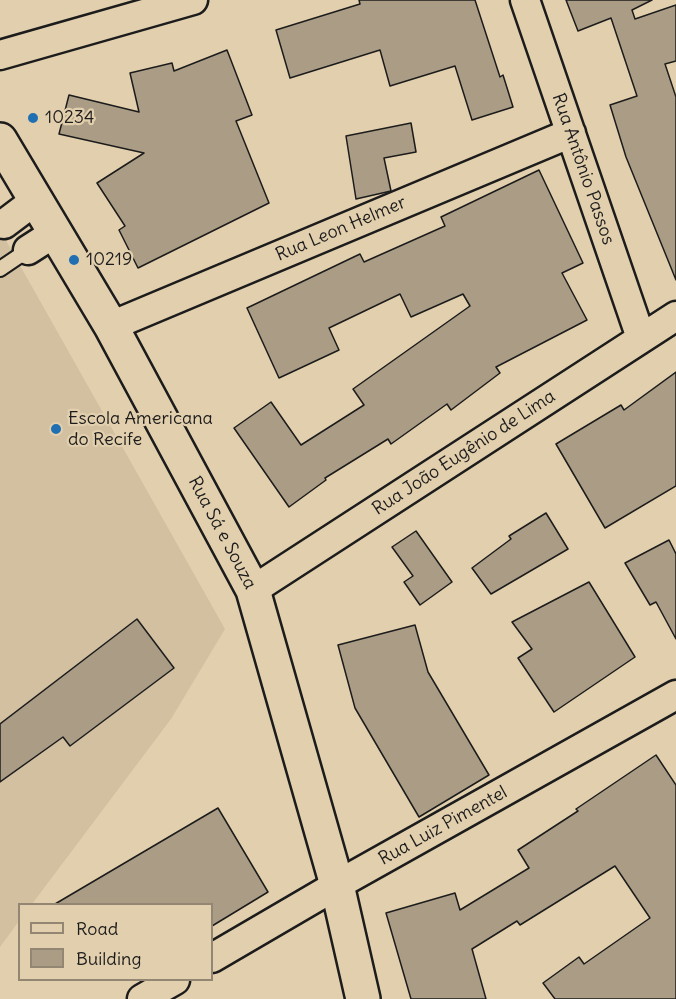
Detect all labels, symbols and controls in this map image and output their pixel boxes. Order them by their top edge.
street label: Rua Antônio Passos [547,91,619,247]
place label: 10234 [45,107,94,129]
marker: 10234 [26,111,40,125]
street label: Rua Leon Helmer [273,192,409,266]
place label: 10219 [86,249,132,271]
marker: 10219 [67,253,81,267]
street label: Rua João Eugênio de Lima [368,386,560,520]
place label: Escola Americana do Recife [68,408,213,450]
marker: Escola Americana do Recife [49,422,63,436]
street label: Rua Sá e Souza [183,473,261,593]
street label: Rua Luiz Pimentel [375,782,511,870]
legend [18,903,213,981]
text: Road [76,917,118,940]
text: Building [76,947,141,970]

